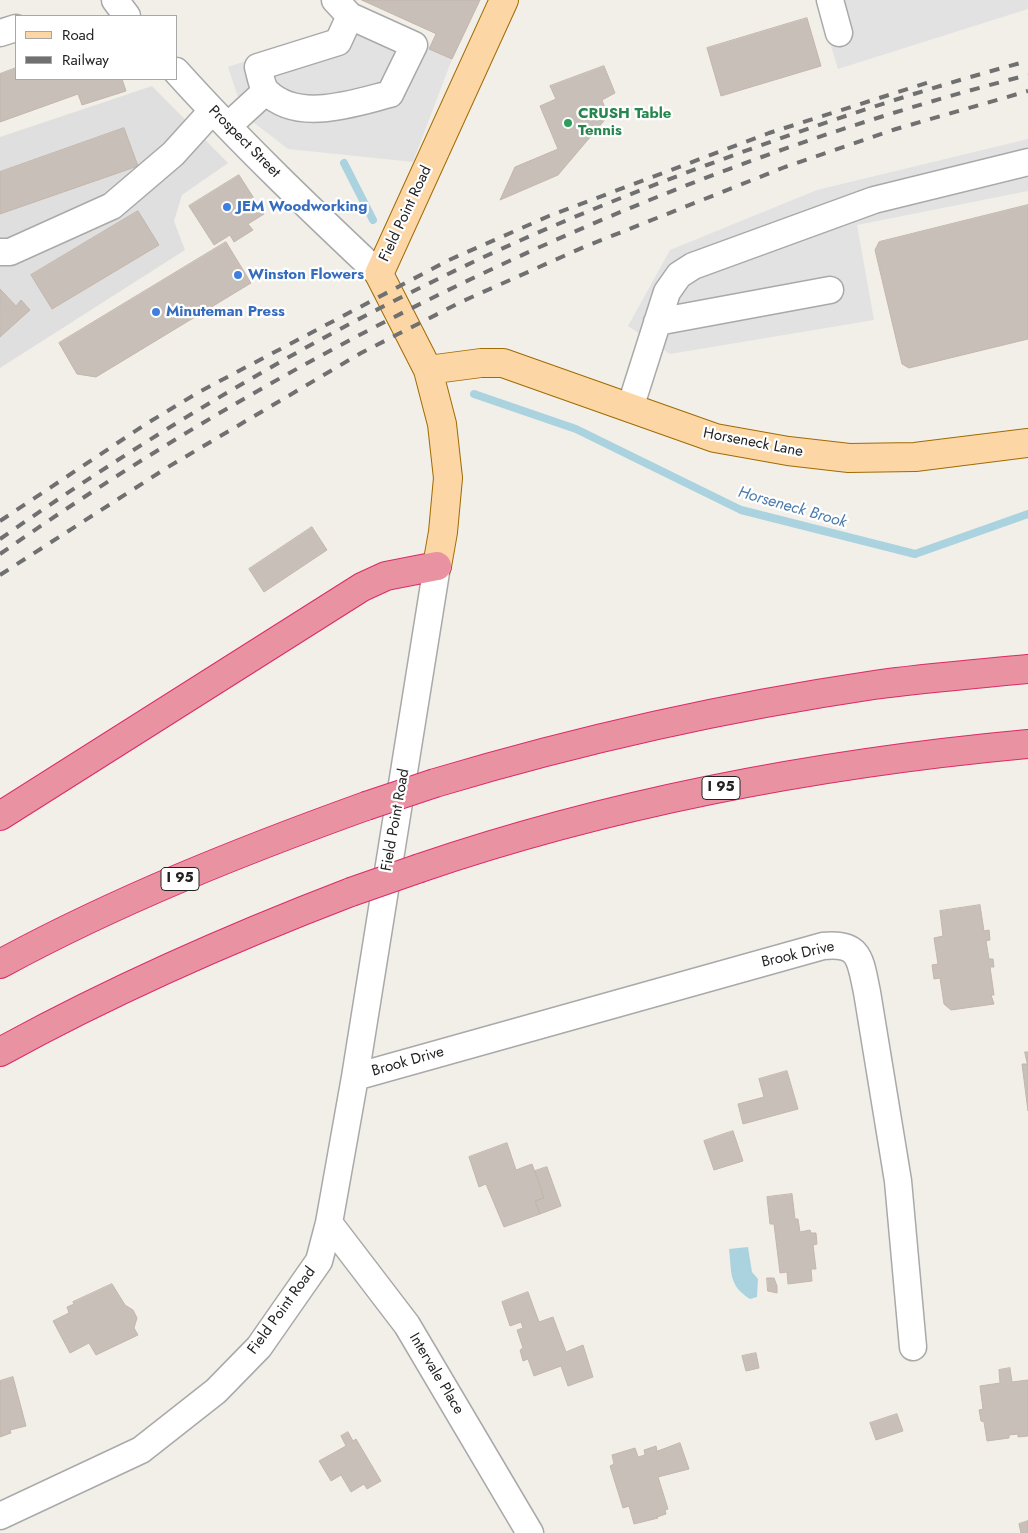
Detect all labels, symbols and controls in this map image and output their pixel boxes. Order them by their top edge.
legend [15,15,178,80]
text: Road [62,24,94,46]
text: Railway [62,49,109,71]
street label: Prospect Street [204,102,284,182]
place label: CRUSH Table Tennis [578,105,671,140]
marker: CRUSH Table Tennis [562,117,574,129]
street label: Field Point Road [376,163,436,265]
place label: JEM Woodworking [237,198,367,216]
marker: JEM Woodworking [221,201,233,213]
place label: Winston Flowers [248,266,364,284]
marker: Winston Flowers [232,269,244,281]
place label: Minuteman Press [166,303,285,321]
marker: Minuteman Press [150,306,162,318]
street label: Horseneck Lane [702,425,804,461]
water label: Horseneck Brook [736,483,848,533]
street label: Field Point Road [378,767,414,873]
road number: I 95 [702,776,740,800]
road number: I 95 [161,868,199,891]
street label: Brook Drive [760,938,836,972]
street label: Brook Drive [370,1043,446,1081]
street label: Field Point Road [244,1264,320,1358]
street label: Intervale Place [405,1330,467,1418]

